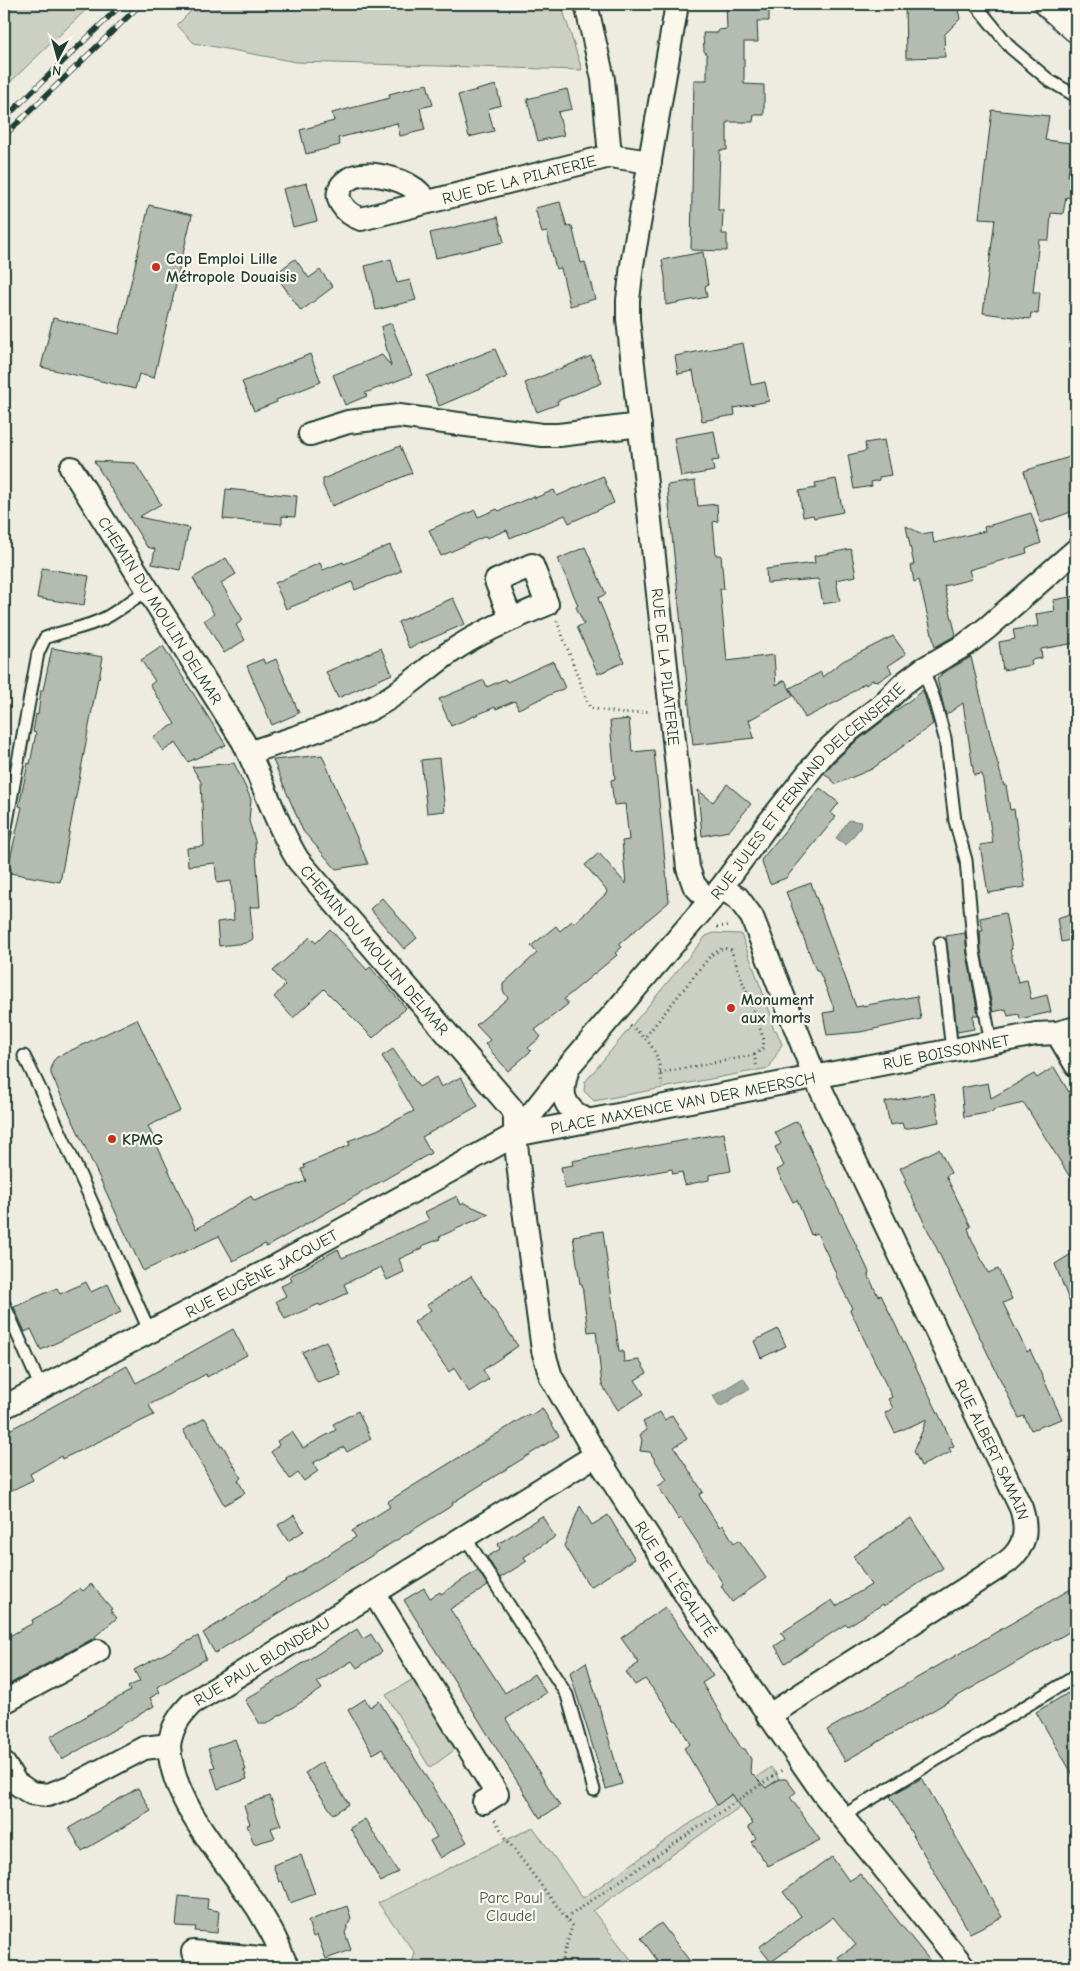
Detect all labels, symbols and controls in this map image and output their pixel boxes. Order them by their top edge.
north arrow [32,32,82,82]
text: N [51,62,62,79]
street label: RUE DE LA PILATERIE [440,152,599,208]
place label: Cap Emploi Lille Métropole Douaisis [166,250,297,286]
marker: Cap Emploi Lille Métropole Douaisis [150,261,162,273]
street label: CHEMIN DU MOULIN DELMAR [94,514,226,708]
street label: RUE DE LA PILATERIE [647,587,683,747]
street label: RUE JULES ET FERNAND DELCENSERIE [707,679,909,903]
street label: CHEMIN DU MOULIN DELMAR [296,862,452,1039]
place label: Monument aux morts [741,991,814,1027]
marker: Monument aux morts [725,1002,737,1014]
street label: RUE BOISSONNET [881,1031,1012,1074]
street label: PLACE MAXENCE VAN DER MEERSCH [549,1069,817,1138]
place label: KPMG [122,1131,163,1149]
marker: KPMG [106,1133,118,1145]
street label: RUE EUGÈNE JACQUET [183,1226,342,1322]
street label: RUE ALBERT SAMAIN [951,1377,1032,1522]
street label: RUE DE L'ÉGALITÉ [631,1518,721,1641]
street label: RUE PAUL BLONDEAU [191,1614,334,1710]
park label: Parc Paul Claudel [479,1889,543,1925]

